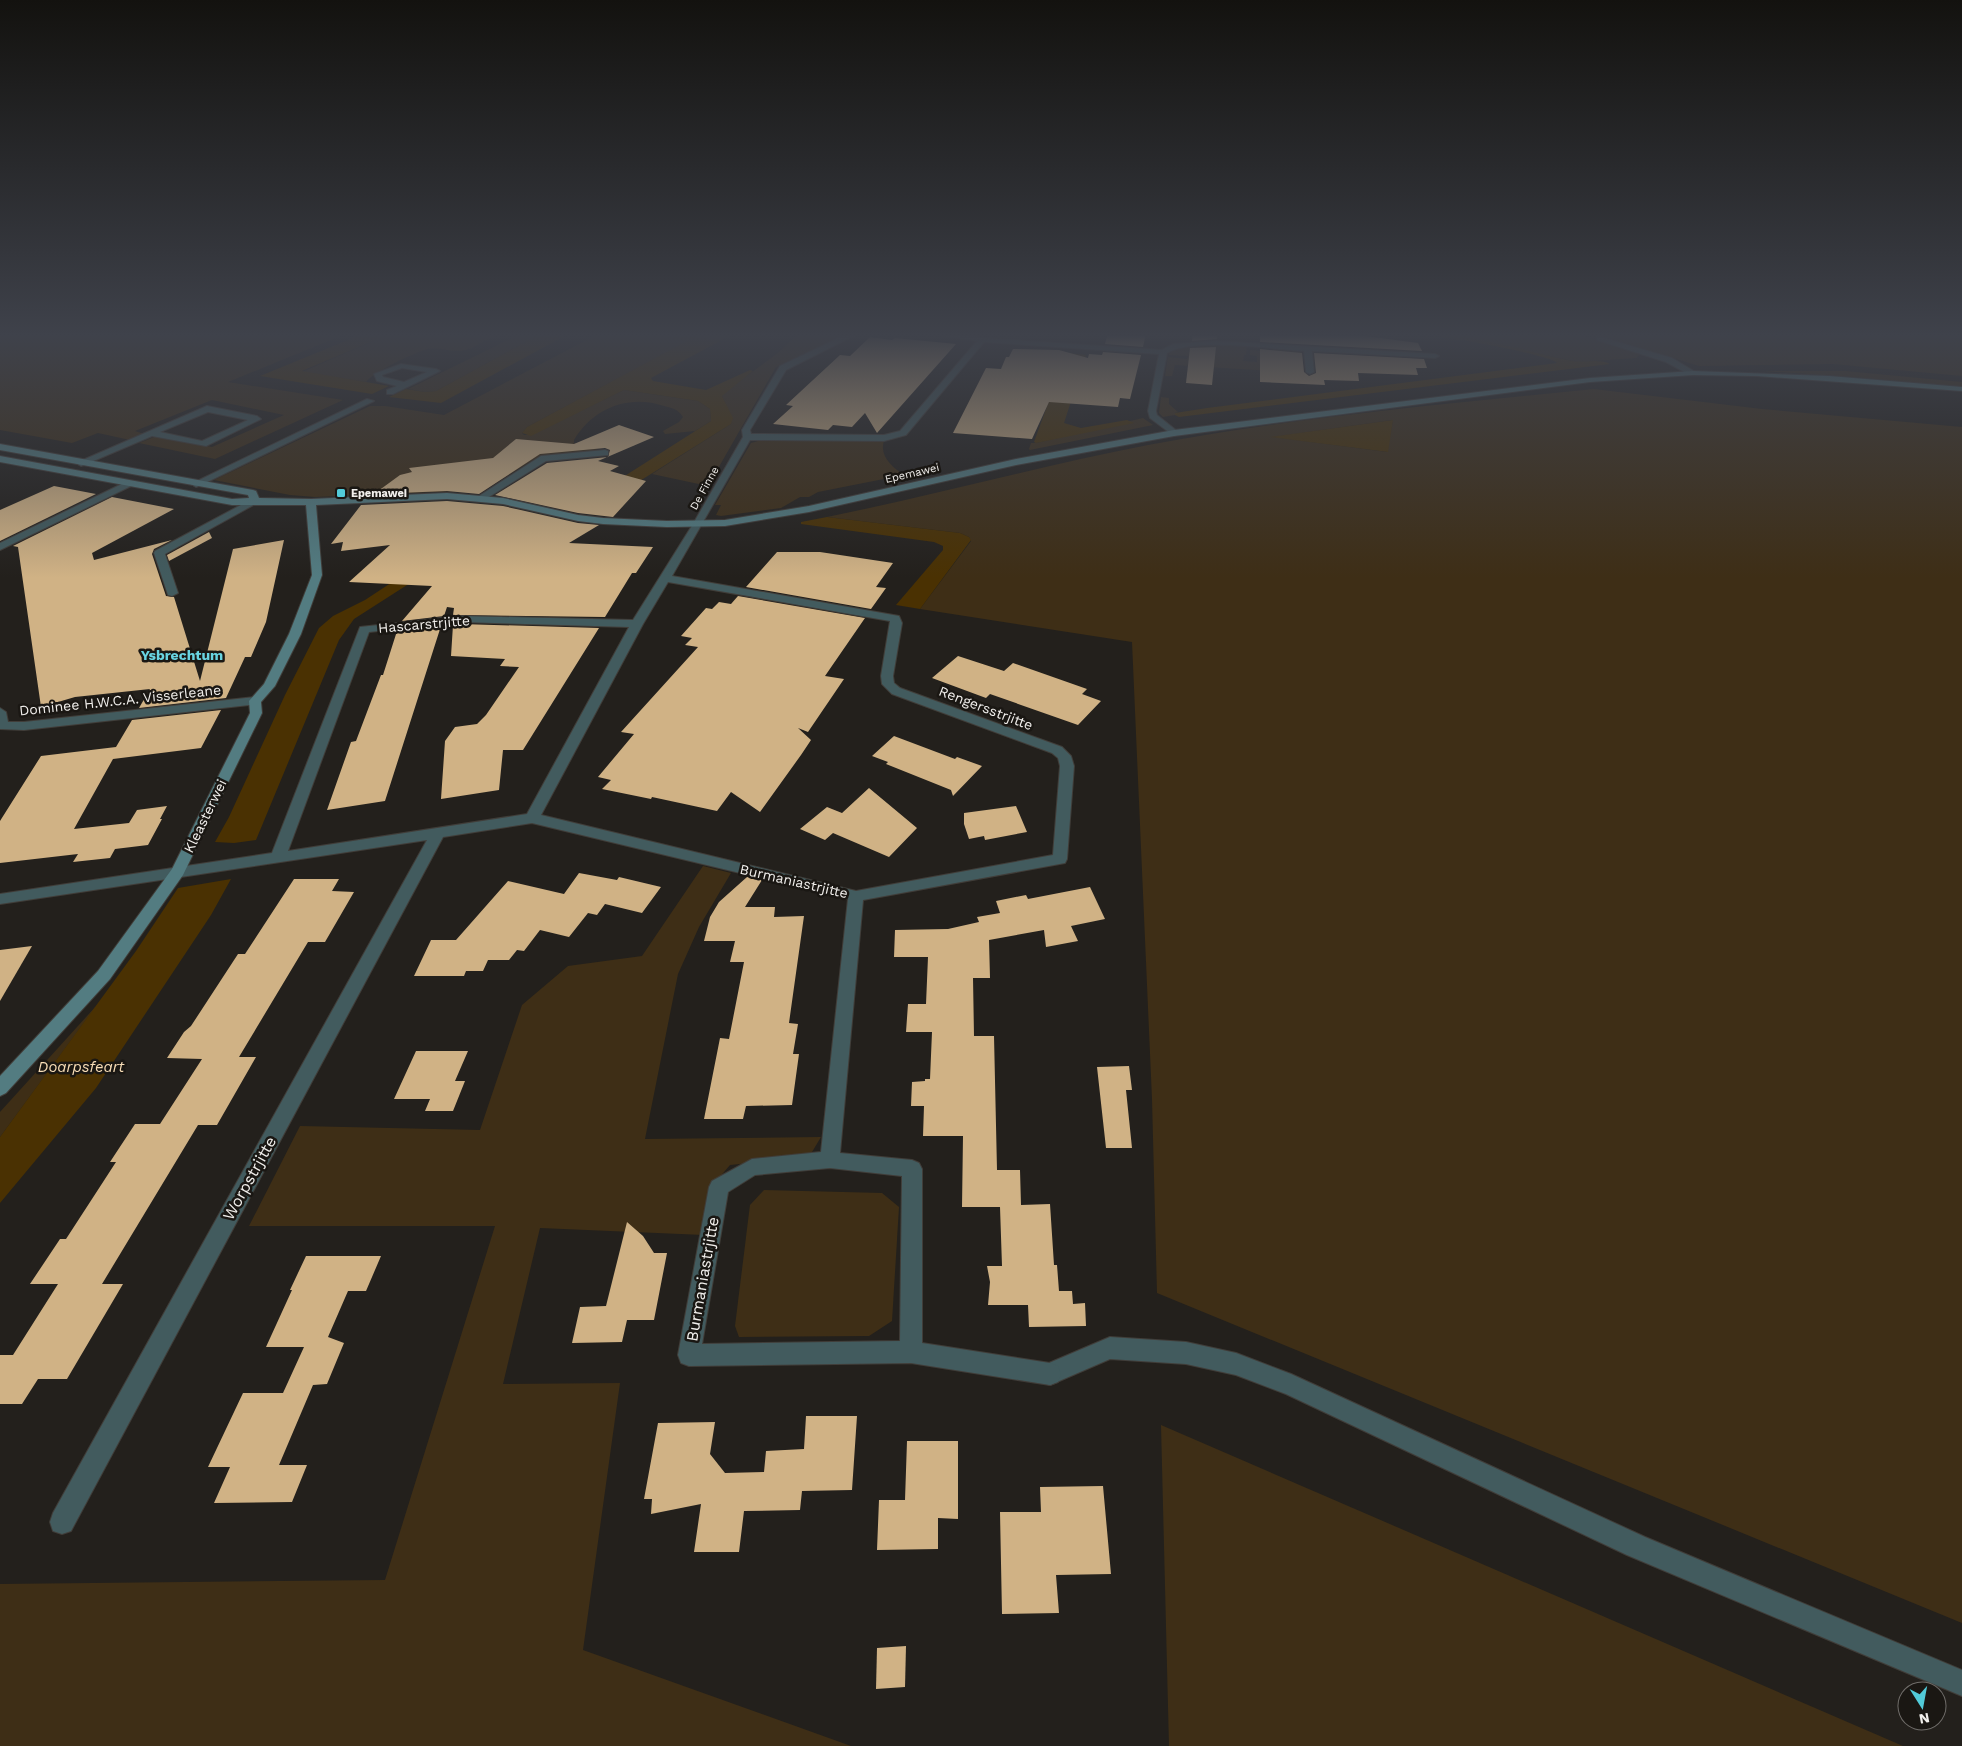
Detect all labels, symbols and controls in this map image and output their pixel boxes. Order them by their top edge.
street label: Epemawei [884,461,941,486]
street label: De Finne [687,464,722,512]
marker: Epemawei [335,487,347,499]
place label: Epemawei [351,487,407,500]
street label: Hascarstrjitte [377,612,471,636]
district label: Ysbrechtum [141,647,223,663]
street label: Dominee H.W.C.A. Visserleane [18,681,222,719]
street label: Rengersstrjitte [937,683,1035,733]
street label: Kleasterwei [180,777,230,855]
street label: Burmaniastrjitte [738,861,850,901]
water label: Doarpsfeart [38,1058,125,1076]
street label: Worpstrjitte [219,1133,280,1223]
street label: Burmaniastrjitte [682,1215,723,1343]
north arrow [1897,1681,1947,1731]
text: N [1918,1710,1931,1728]

